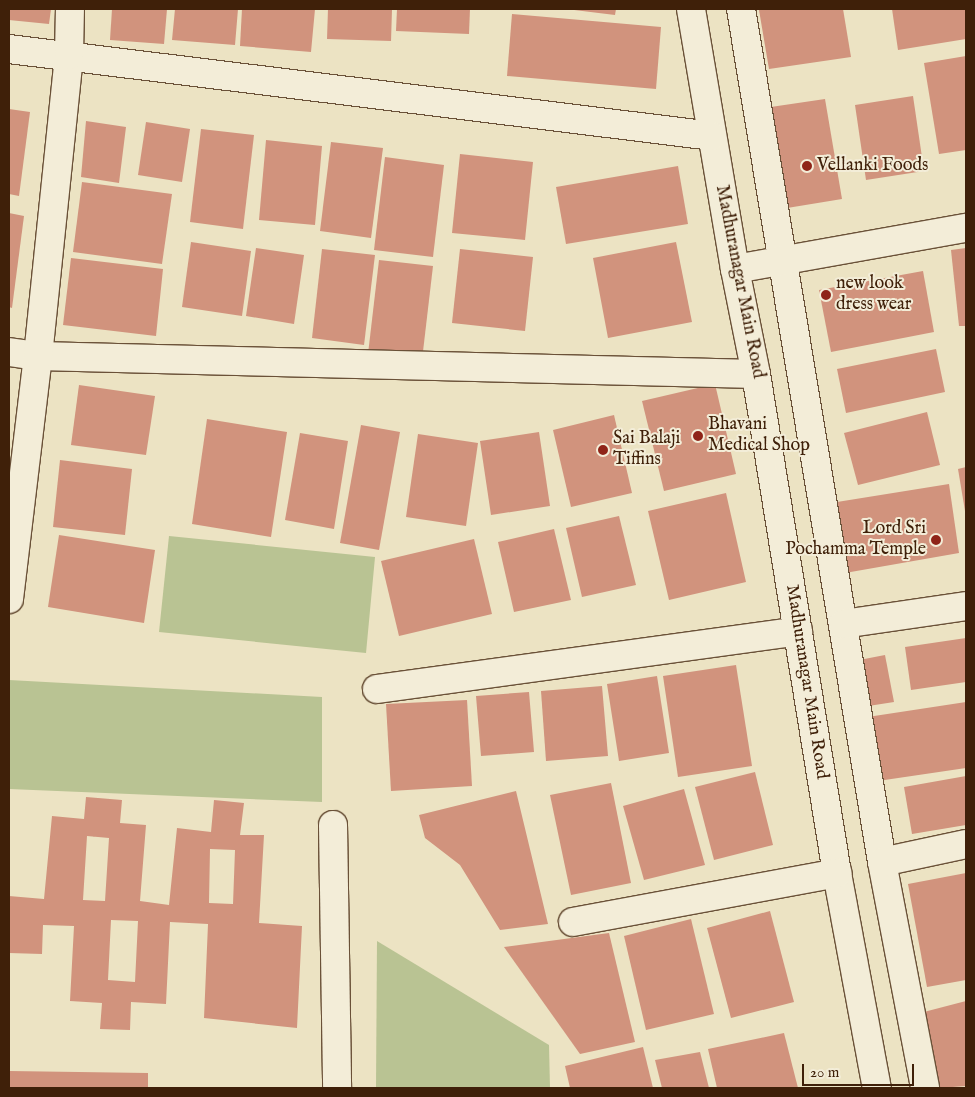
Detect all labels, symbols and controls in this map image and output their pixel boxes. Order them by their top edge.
place label: Vellanki Foods [817,155,928,177]
marker: Vellanki Foods [801,160,813,172]
street label: Madhuranagar Main Road [710,183,768,381]
place label: new look dress wear [836,274,911,316]
marker: new look dress wear [820,289,832,301]
place label: Bhavani Medical Shop [708,415,810,458]
place label: Sai Balaji Tiffins [613,429,680,472]
marker: Bhavani Medical Shop [692,430,704,442]
marker: Sai Balaji Tiffins [597,444,609,456]
place label: Lord Sri Pochamma Temple [785,519,926,562]
marker: Lord Sri Pochamma Temple [930,534,942,546]
street label: Madhuranagar Main Road [780,583,832,781]
scale bar [805,1054,918,1086]
text: 20 m [810,1063,839,1082]

